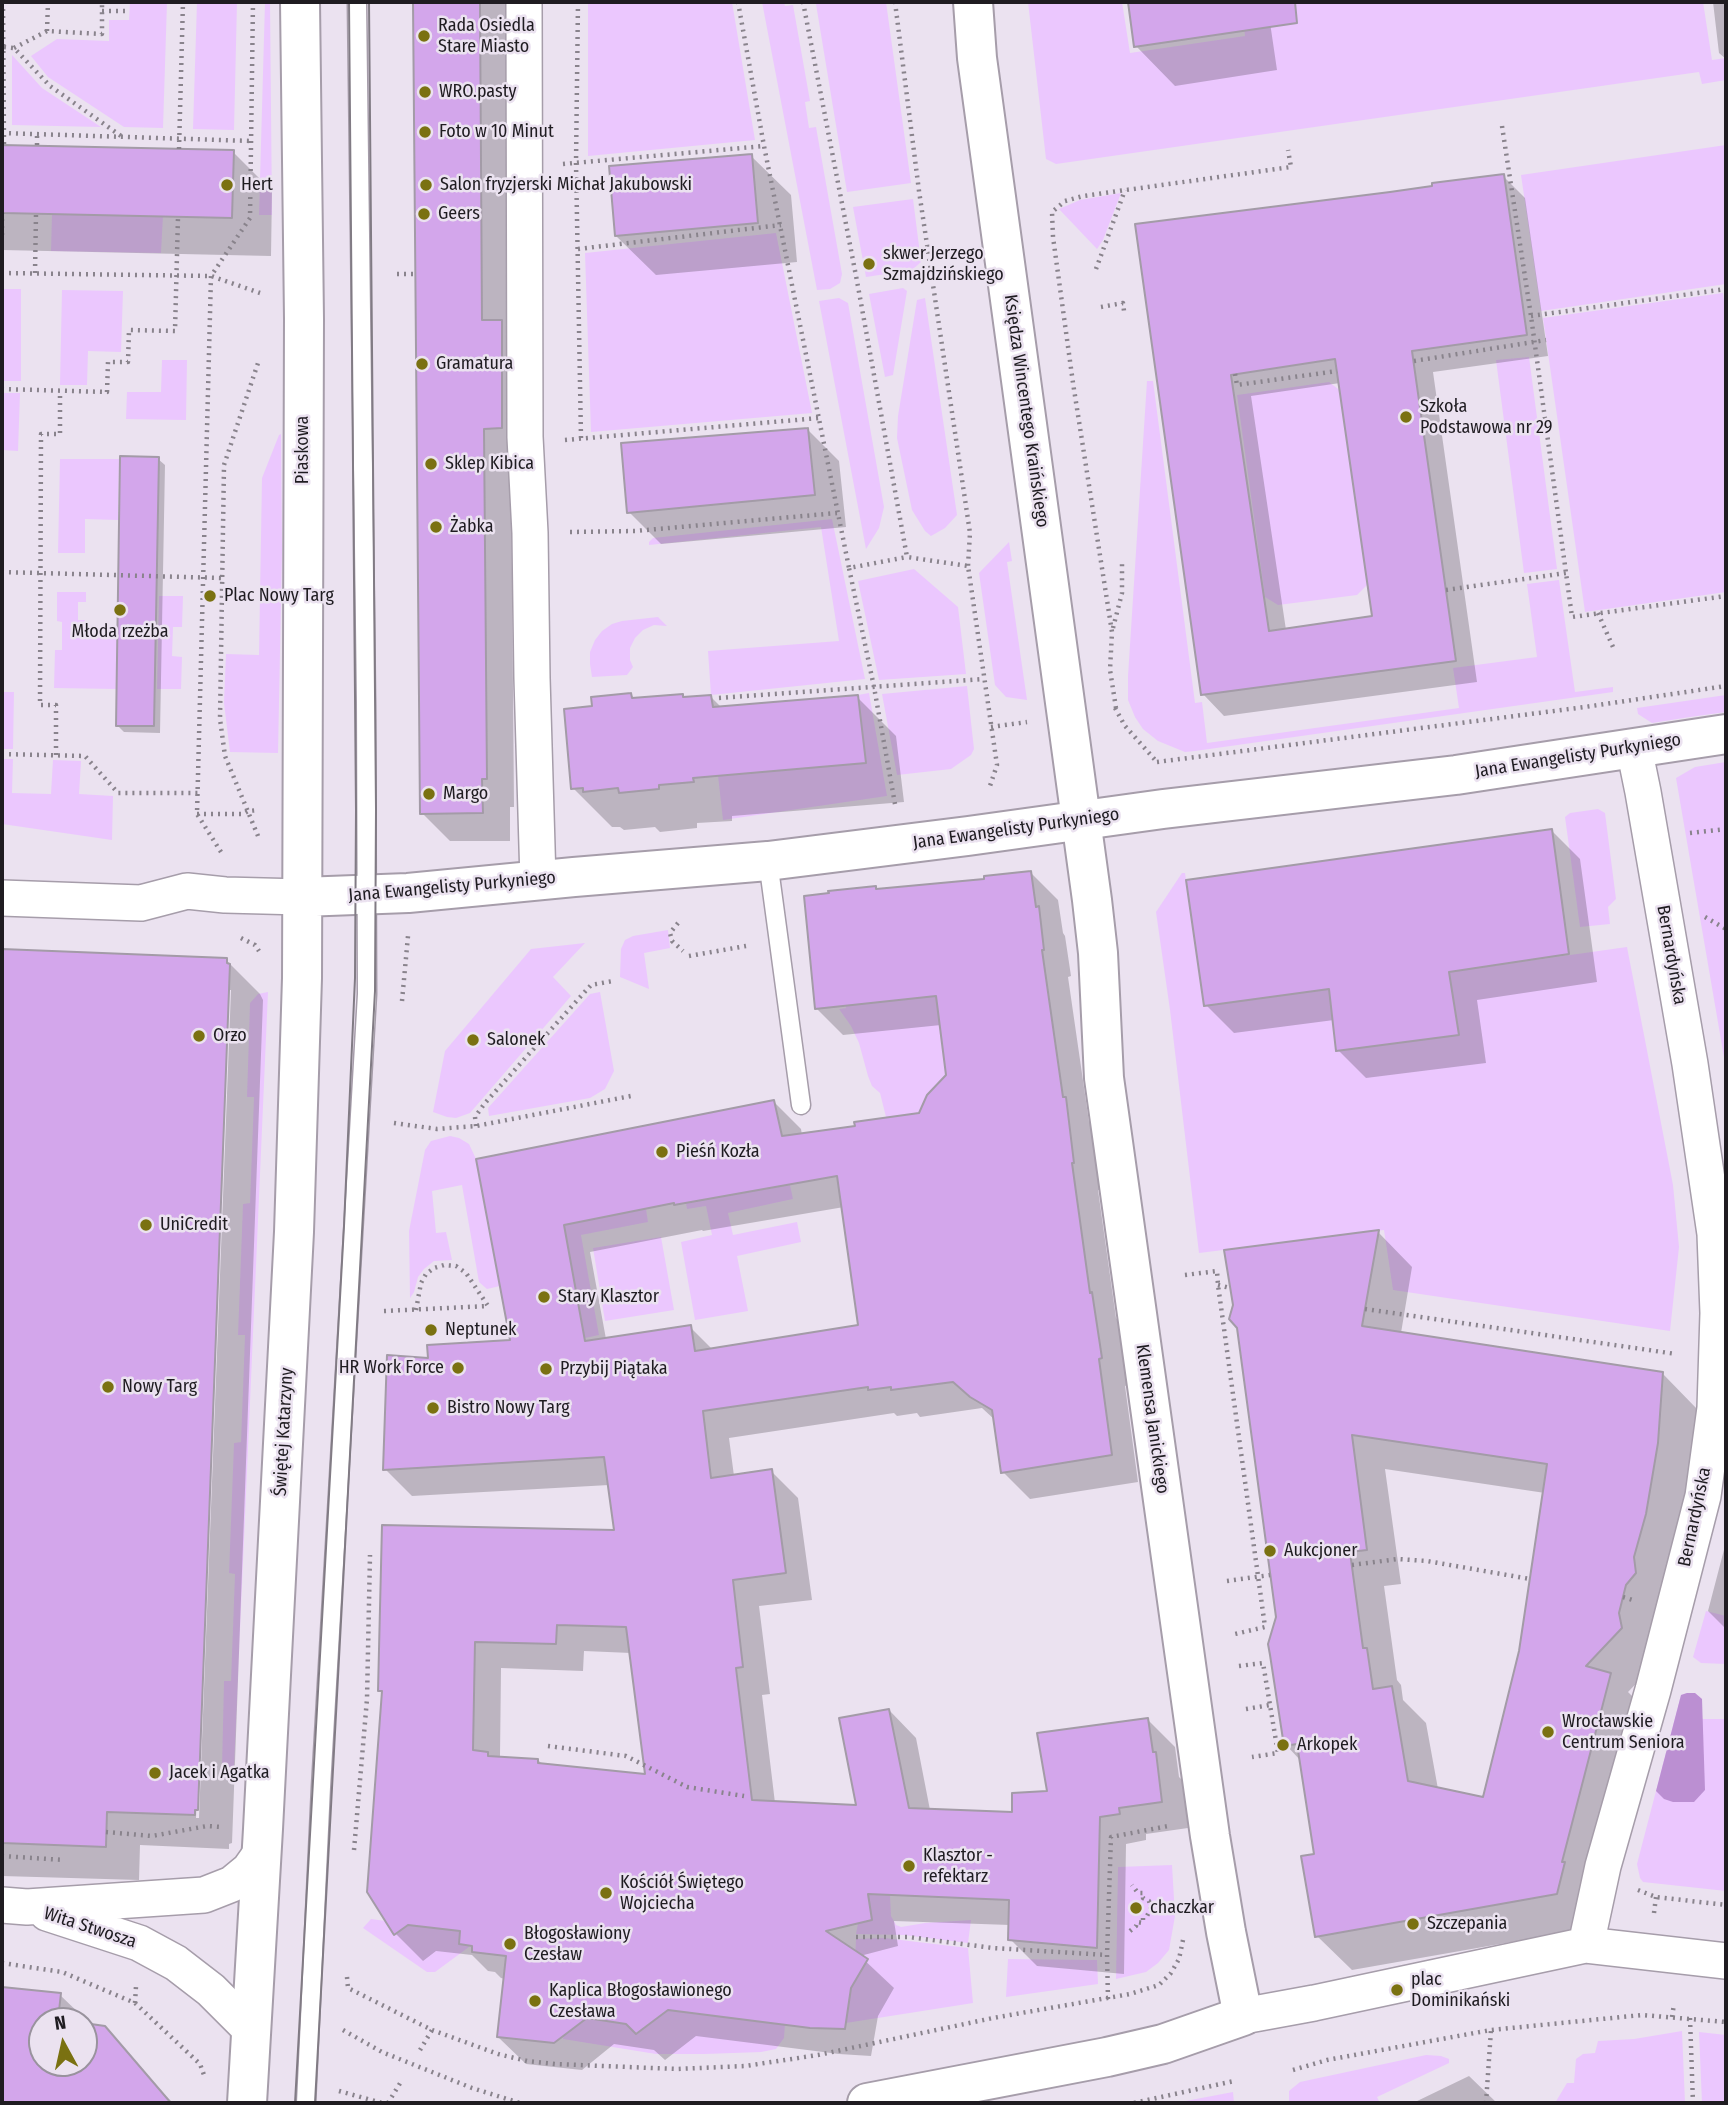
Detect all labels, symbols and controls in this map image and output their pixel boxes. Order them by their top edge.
place label: Rada Osiedla Stare Miasto [438,15,535,58]
marker: Rada Osiedla Stare Miasto [416,28,432,44]
place label: WRO.pasty [439,81,517,103]
marker: WRO.pasty [417,84,433,100]
place label: Foto w 10 Minut [439,121,554,143]
marker: Foto w 10 Minut [417,124,433,140]
place label: Hert [241,174,273,196]
place label: Salon fryzjerski Michał Jakubowski [440,174,692,196]
marker: Hert [219,177,235,193]
marker: Salon fryzjerski Michał Jakubowski [418,177,434,193]
place label: Geers [438,203,480,225]
marker: Geers [416,206,432,222]
place label: skwer Jerzego Szmajdzińskiego [883,243,1004,286]
marker: skwer Jerzego Szmajdzińskiego [861,256,877,272]
street label: Księdza Wincentego Kraińskiego [999,293,1053,529]
place label: Gramatura [436,353,513,375]
marker: Gramatura [414,356,430,372]
place label: Szkoła Podstawowa nr 29 [1420,396,1553,438]
marker: Szkoła Podstawowa nr 29 [1398,409,1414,425]
street label: Piaskowa [292,416,314,484]
place label: Sklep Kibica [445,453,534,475]
marker: Sklep Kibica [423,456,439,472]
place label: Żabka [450,516,494,538]
marker: Żabka [428,519,444,535]
place label: Plac Nowy Targ [224,585,334,607]
marker: Plac Nowy Targ [202,588,218,604]
marker: Młoda rzeżba [112,602,128,618]
place label: Młoda rzeżba [71,621,169,643]
street label: Jana Ewangelisty Purkyniego [1474,729,1682,783]
place label: Margo [443,783,488,805]
marker: Margo [421,786,437,802]
street label: Jana Ewangelisty Purkyniego [911,804,1121,854]
street label: Jana Ewangelisty Purkyniego [347,867,557,907]
street label: Bernardyńska [1652,903,1690,1007]
place label: Orƶo [213,1025,247,1047]
marker: Orƶo [191,1028,207,1044]
place label: Salonek [487,1029,545,1051]
marker: Salonek [465,1032,481,1048]
place label: Pieśń Kozła [676,1141,760,1163]
marker: Pieśń Kozła [654,1144,670,1160]
place label: UniCredit [160,1214,228,1236]
marker: UniCredit [138,1217,154,1233]
place label: Stary Klasztor [558,1286,659,1308]
marker: Stary Klasztor [536,1289,552,1305]
place label: Neptunek [445,1319,516,1341]
marker: Neptunek [423,1322,439,1338]
street label: Klemensa Janickiego [1131,1343,1173,1495]
place label: HR Work Force [339,1357,444,1379]
place label: Przybij Piątaka [560,1358,667,1380]
marker: HR Work Force [450,1360,466,1376]
marker: Przybij Piątaka [538,1361,554,1377]
street label: Świętej Katarzyny [270,1367,298,1497]
place label: Nowy Targ [122,1376,197,1398]
marker: Nowy Targ [100,1379,116,1395]
place label: Bistro Nowy Targ [447,1397,570,1419]
marker: Bistro Nowy Targ [425,1400,441,1416]
street label: Bernardyńska [1674,1465,1716,1569]
place label: Aukcjoner [1284,1540,1357,1562]
marker: Aukcjoner [1262,1543,1278,1559]
place label: Wrocławskie Centrum Seniora [1562,1711,1685,1754]
marker: Wrocławskie Centrum Seniora [1540,1724,1556,1740]
place label: Arkopek [1297,1734,1357,1756]
marker: Arkopek [1275,1737,1291,1753]
place label: Jacek i Agatka [169,1762,270,1784]
marker: Jacek i Agatka [147,1765,163,1781]
place label: Klasztor - refektarz [923,1845,993,1888]
marker: Klasztor - refektarz [901,1858,917,1874]
place label: Kościół Świętego Wojciecha [620,1872,744,1914]
marker: Kościół Świętego Wojciecha [598,1885,614,1901]
place label: chaczkar [1150,1897,1214,1919]
marker: chaczkar [1128,1900,1144,1916]
street label: Wita Stwosza [41,1903,139,1953]
place label: Szczepania [1427,1913,1507,1935]
marker: Szczepania [1405,1916,1421,1932]
place label: Błogosławiony Czesław [524,1923,630,1966]
marker: Błogosławiony Czesław [502,1936,518,1952]
place label: plac Dominikański [1411,1969,1510,2011]
place label: Kaplica Błogosławionego Czesława [549,1980,732,2022]
marker: plac Dominikański [1389,1982,1405,1998]
marker: Kaplica Błogosławionego Czesława [527,1993,543,2009]
north arrow [28,2007,98,2077]
text: N [53,2011,68,2035]

